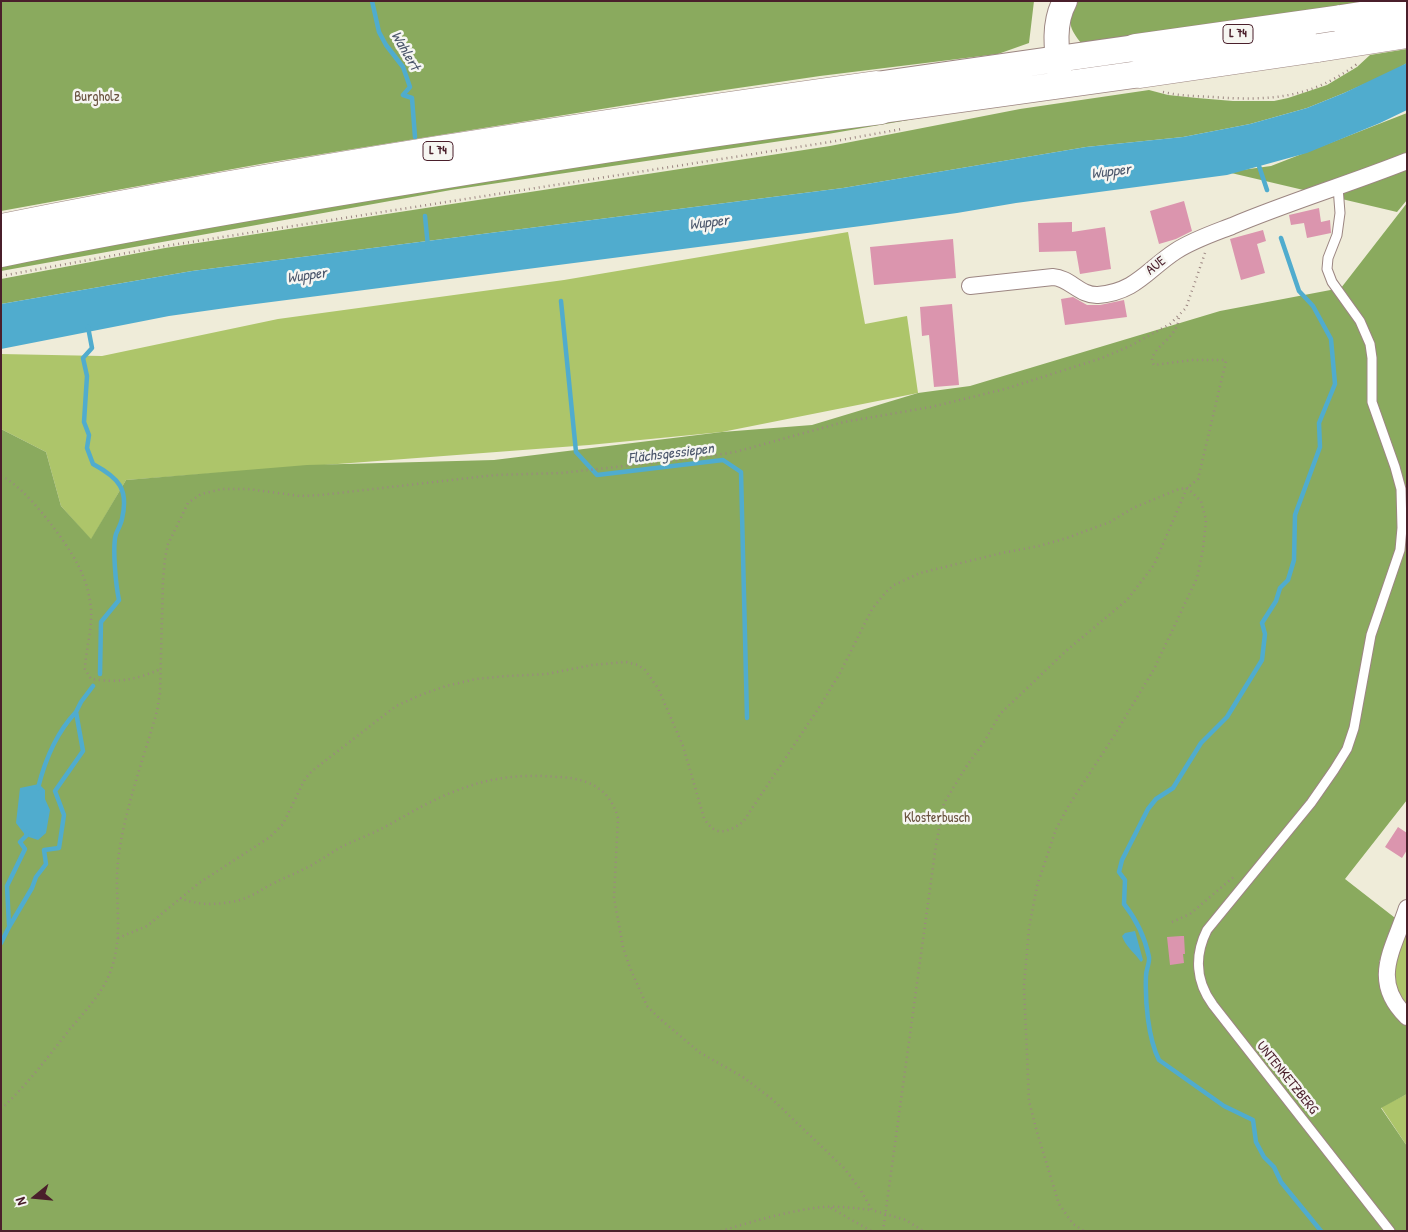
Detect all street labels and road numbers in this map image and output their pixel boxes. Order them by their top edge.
road number: L 74 [1223,24,1253,44]
road number: L 74 [423,142,453,160]
street label: AUE [1143,253,1169,279]
street label: UNTENKETZBERG [1253,1038,1321,1118]

